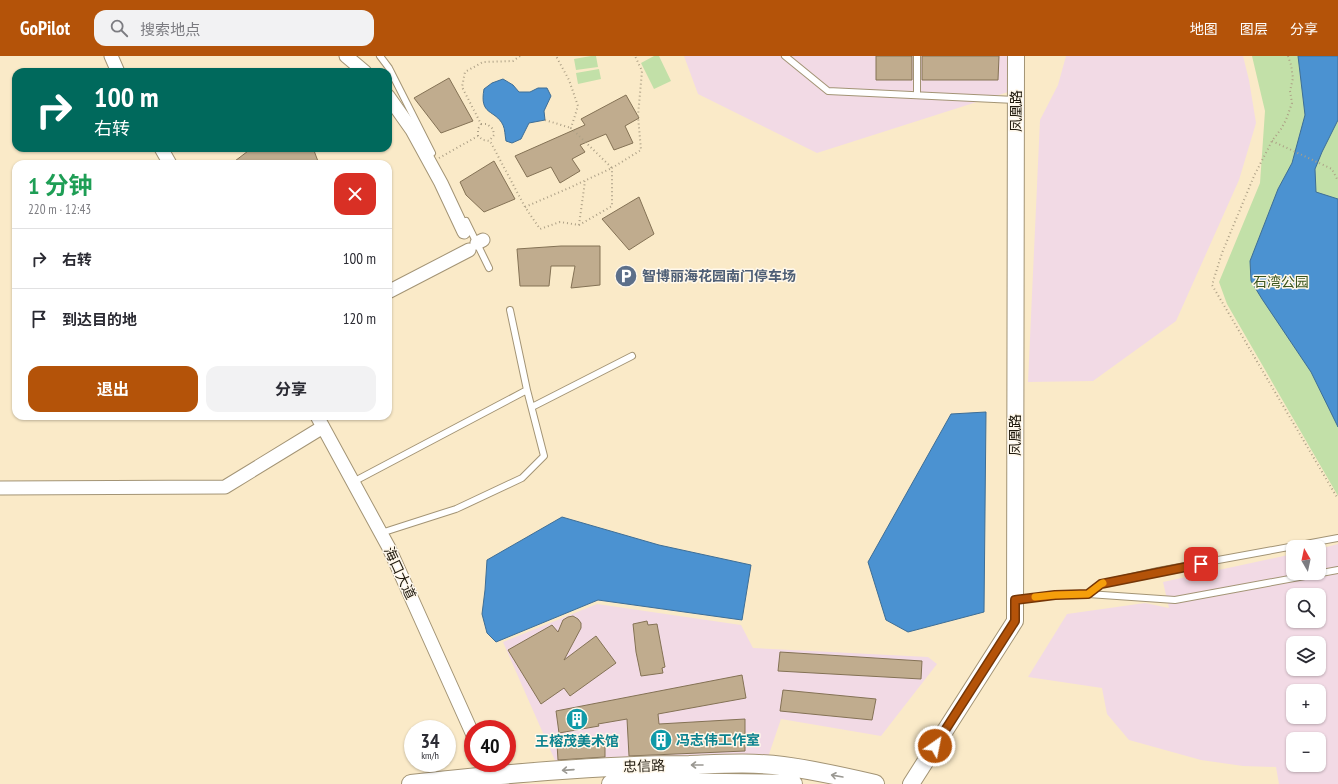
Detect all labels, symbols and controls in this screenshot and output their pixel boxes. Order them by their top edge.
search box [94,10,374,46]
text: GoPilot [20,16,70,40]
icon: search [108,17,130,39]
text: 搜索地点 [140,20,200,39]
text: 地图 [1190,20,1218,38]
text: 图层 [1240,20,1268,38]
text: 分享 [1290,20,1318,38]
text: 100 m [94,78,158,115]
icon: right [28,84,80,136]
street label: 凤凰路 [1007,90,1025,132]
text: 右转 [94,117,130,140]
text: 1 分钟 [28,170,92,201]
button: close [334,173,376,215]
text: 220 m · 12:43 [28,201,91,218]
icon: right [28,248,50,270]
text: 100 m [343,249,376,268]
text: 右转 [62,250,92,269]
parking icon: 智博丽海花园南门停车场 [613,263,639,289]
place label: 智博丽海花园南门停车场 [642,267,796,285]
park label: 石湾公园 [1253,273,1309,291]
icon: arrive [28,308,50,330]
text: 120 m [343,309,376,328]
text: 到达目的地 [62,310,137,329]
button: 退出 [28,366,198,412]
button: 分享 [206,366,376,412]
street label: 凤凰路 [1006,414,1024,456]
north arrow [1286,540,1326,580]
map controls [1286,540,1326,772]
street label: 海口大道 [380,544,420,602]
pin [1184,547,1218,581]
icon: arrive [1190,553,1212,575]
button: search [1286,588,1326,628]
button: layers [1286,636,1326,676]
button: + [1286,684,1326,724]
building icon: 王榕茂美术馆 [564,706,590,732]
speed limit sign: 40 [464,720,516,772]
position arrow [914,725,956,767]
building icon: 冯志伟工作室 [648,727,674,753]
text: 34 [420,728,440,754]
place label: 冯志伟工作室 [676,731,760,749]
place label: 王榕茂美术馆 [535,732,619,750]
button: − [1286,732,1326,772]
text: km/h [421,749,439,762]
street label: 忠信路 [623,756,665,776]
one-way arrow [691,761,704,768]
one-way arrow [562,767,575,774]
one-way arrow [831,771,844,779]

